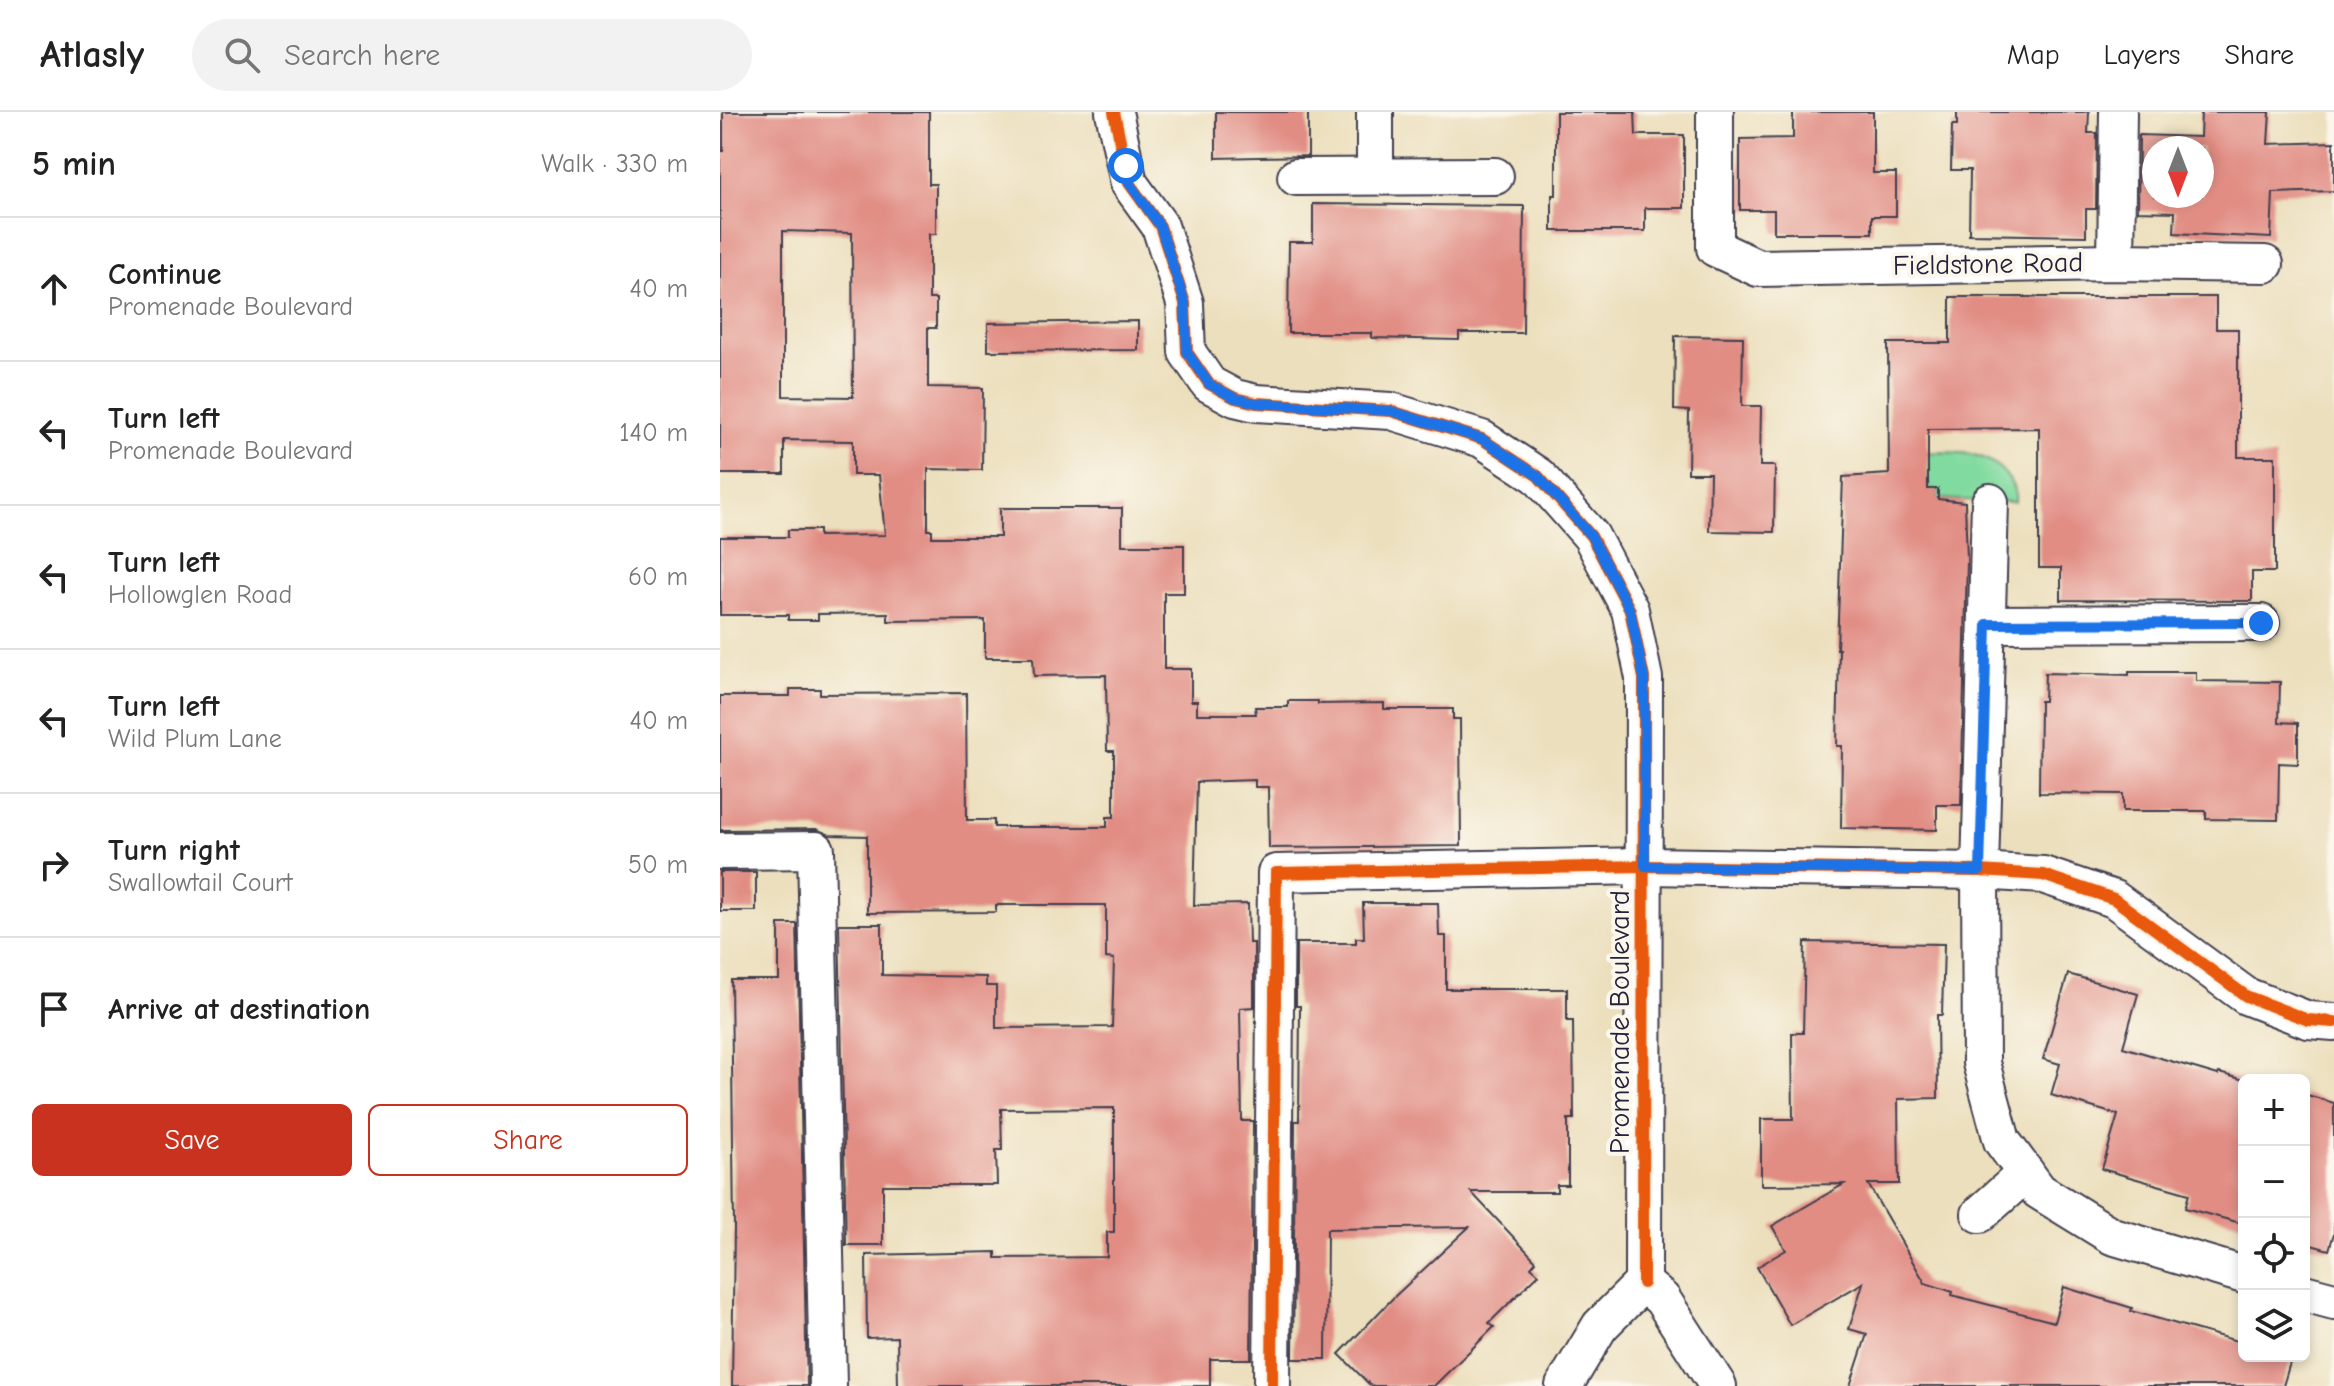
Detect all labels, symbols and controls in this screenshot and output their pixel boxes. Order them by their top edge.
search box [192,19,752,91]
text: Atlasly [40,33,144,77]
icon: search [220,33,264,77]
text: Search here [284,38,440,73]
text: Map [2007,39,2060,71]
text: Layers [2104,39,2180,71]
text: Share [2224,39,2294,71]
north arrow [2142,136,2214,208]
text: 5 min [32,144,116,184]
route start [1108,148,1144,184]
text: Walk · 330 m [541,149,688,179]
street label: Fieldstone Road [1892,246,2084,282]
text: Continue [108,257,222,292]
icon: ahead [32,267,76,311]
text: 40 m [629,274,688,304]
text: Promenade Boulevard [108,292,353,322]
text: Turn left [108,401,220,436]
icon: left [32,411,76,455]
text: 140 m [619,418,688,448]
text: Promenade Boulevard [108,436,353,466]
text: Turn left [108,545,220,580]
icon: left [32,555,76,599]
text: 60 m [628,562,688,592]
text: Hollowglen Road [108,580,292,610]
route end [2243,605,2279,641]
text: Turn left [108,689,220,724]
icon: left [32,699,76,743]
text: 40 m [629,706,688,736]
text: Wild Plum Lane [108,724,282,754]
text: Turn right [108,833,240,868]
icon: right [32,843,76,887]
text: 50 m [628,850,688,880]
text: Swallowtail Court [108,868,292,898]
street label: Promenade Boulevard [1604,890,1636,1154]
icon: arrive [32,987,76,1031]
text: Arrive at destination [108,992,370,1027]
map controls [2238,1074,2310,1362]
button: + [2238,1074,2310,1146]
button: Save [32,1104,352,1176]
button: Share [368,1104,688,1176]
button: − [2238,1146,2310,1218]
button: locate [2238,1218,2310,1290]
button: layers [2238,1290,2310,1362]

